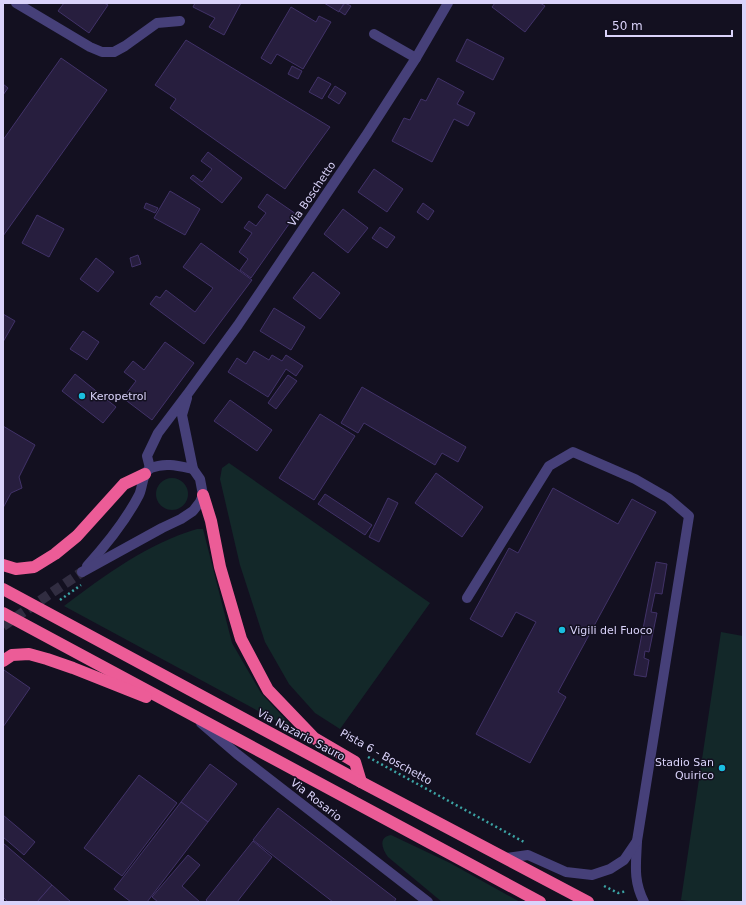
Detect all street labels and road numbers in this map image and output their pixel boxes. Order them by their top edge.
street label: Via Boschetto [285,159,339,229]
street label: Via Nazario Sauro [255,706,347,764]
street label: Pista 6 - Boschetto [338,726,434,788]
street label: Via Rosario [288,776,344,824]

